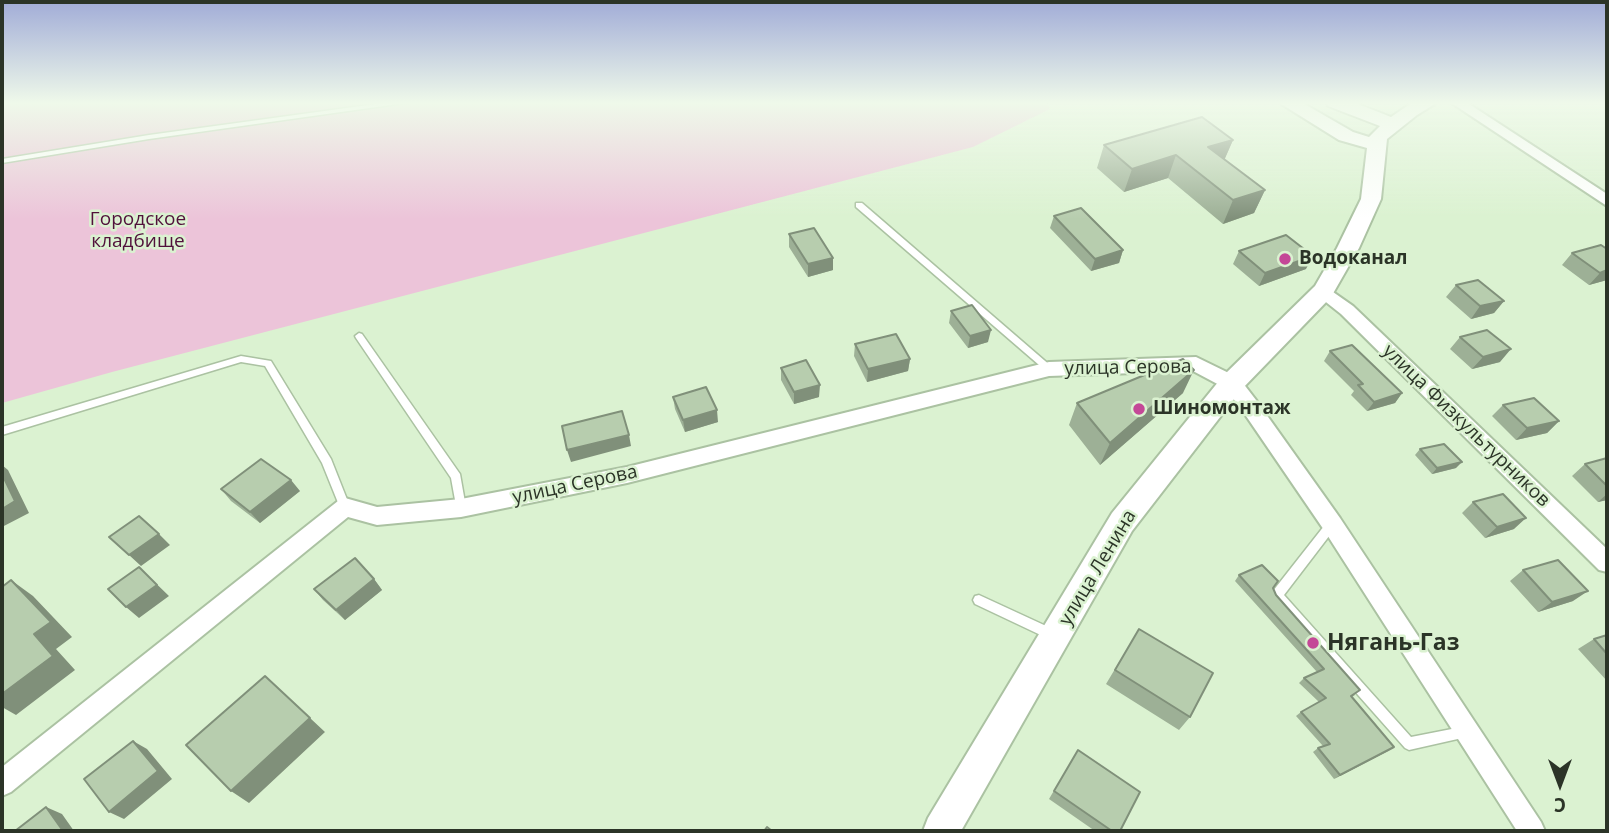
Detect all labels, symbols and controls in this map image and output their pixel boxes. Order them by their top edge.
park label: Городское кладбище [90,209,186,253]
place label: Водоканал [1299,248,1407,270]
marker: Водоканал [1277,251,1293,267]
street label: улица Физкультурников [1378,340,1554,512]
street label: улица Серова [1064,355,1192,381]
place label: Шиномонтаж [1153,398,1290,420]
marker: Шиномонтаж [1131,401,1147,417]
street label: улица Серова [511,461,639,509]
street label: улица Ленина [1055,506,1141,630]
place label: Нягань-Газ [1327,629,1459,657]
marker: Нягань-Газ [1305,635,1321,651]
north arrow [1525,749,1595,819]
text: С [1554,792,1566,818]

